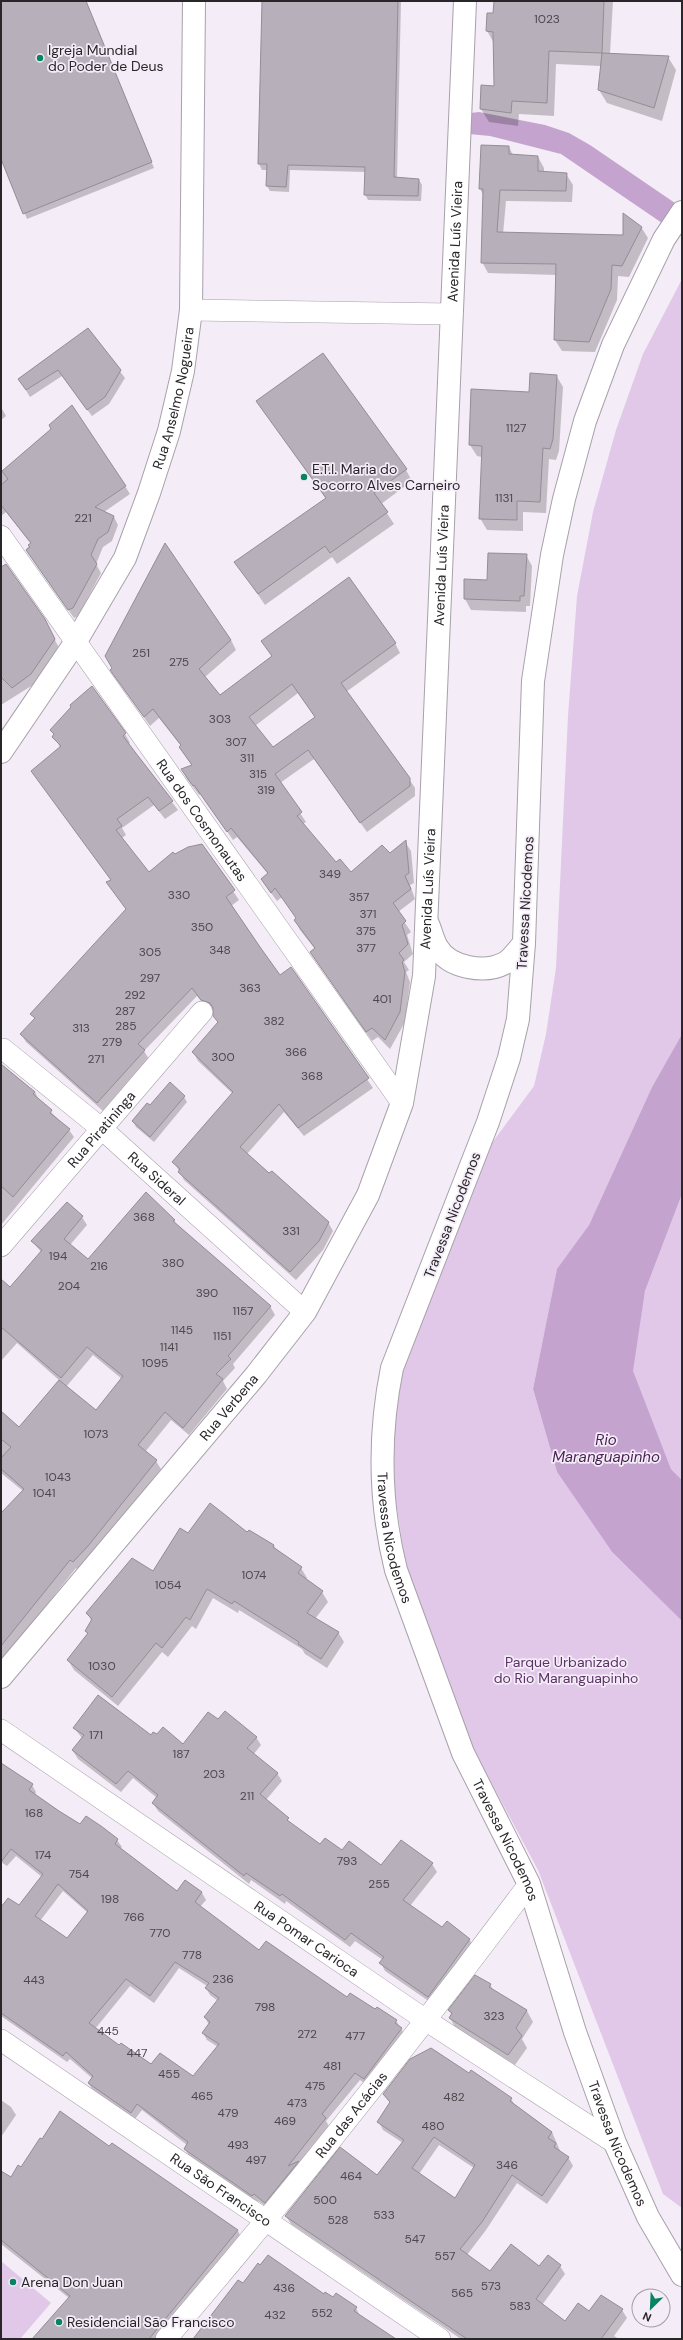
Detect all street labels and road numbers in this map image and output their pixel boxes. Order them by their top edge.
street label: Avenida Luís Vieira [443,181,466,303]
street label: Rua Anselmo Nogueira [148,326,198,471]
street label: Avenida Luís Vieira [430,504,453,626]
street label: Rua dos Cosmonautas [153,755,251,885]
street label: Avenida Luís Vieira [416,828,439,950]
street label: Travessa Nicodemos [513,836,537,970]
street label: Rua Piratininga [63,1087,139,1171]
street label: Rua Sideral [124,1148,189,1209]
street label: Travessa Nicodemos [420,1149,484,1281]
street label: Rua Verbena [196,1370,262,1444]
street label: Travessa Nicodemos [373,1472,416,1606]
street label: Travessa Nicodemos [468,1776,543,1903]
street label: Rua Pomar Carioca [251,1897,362,1981]
street label: Rua das Acácias [311,2068,391,2161]
street label: Travessa Nicodemos [584,2078,651,2209]
street label: Rua São Francisco [167,2149,275,2231]

